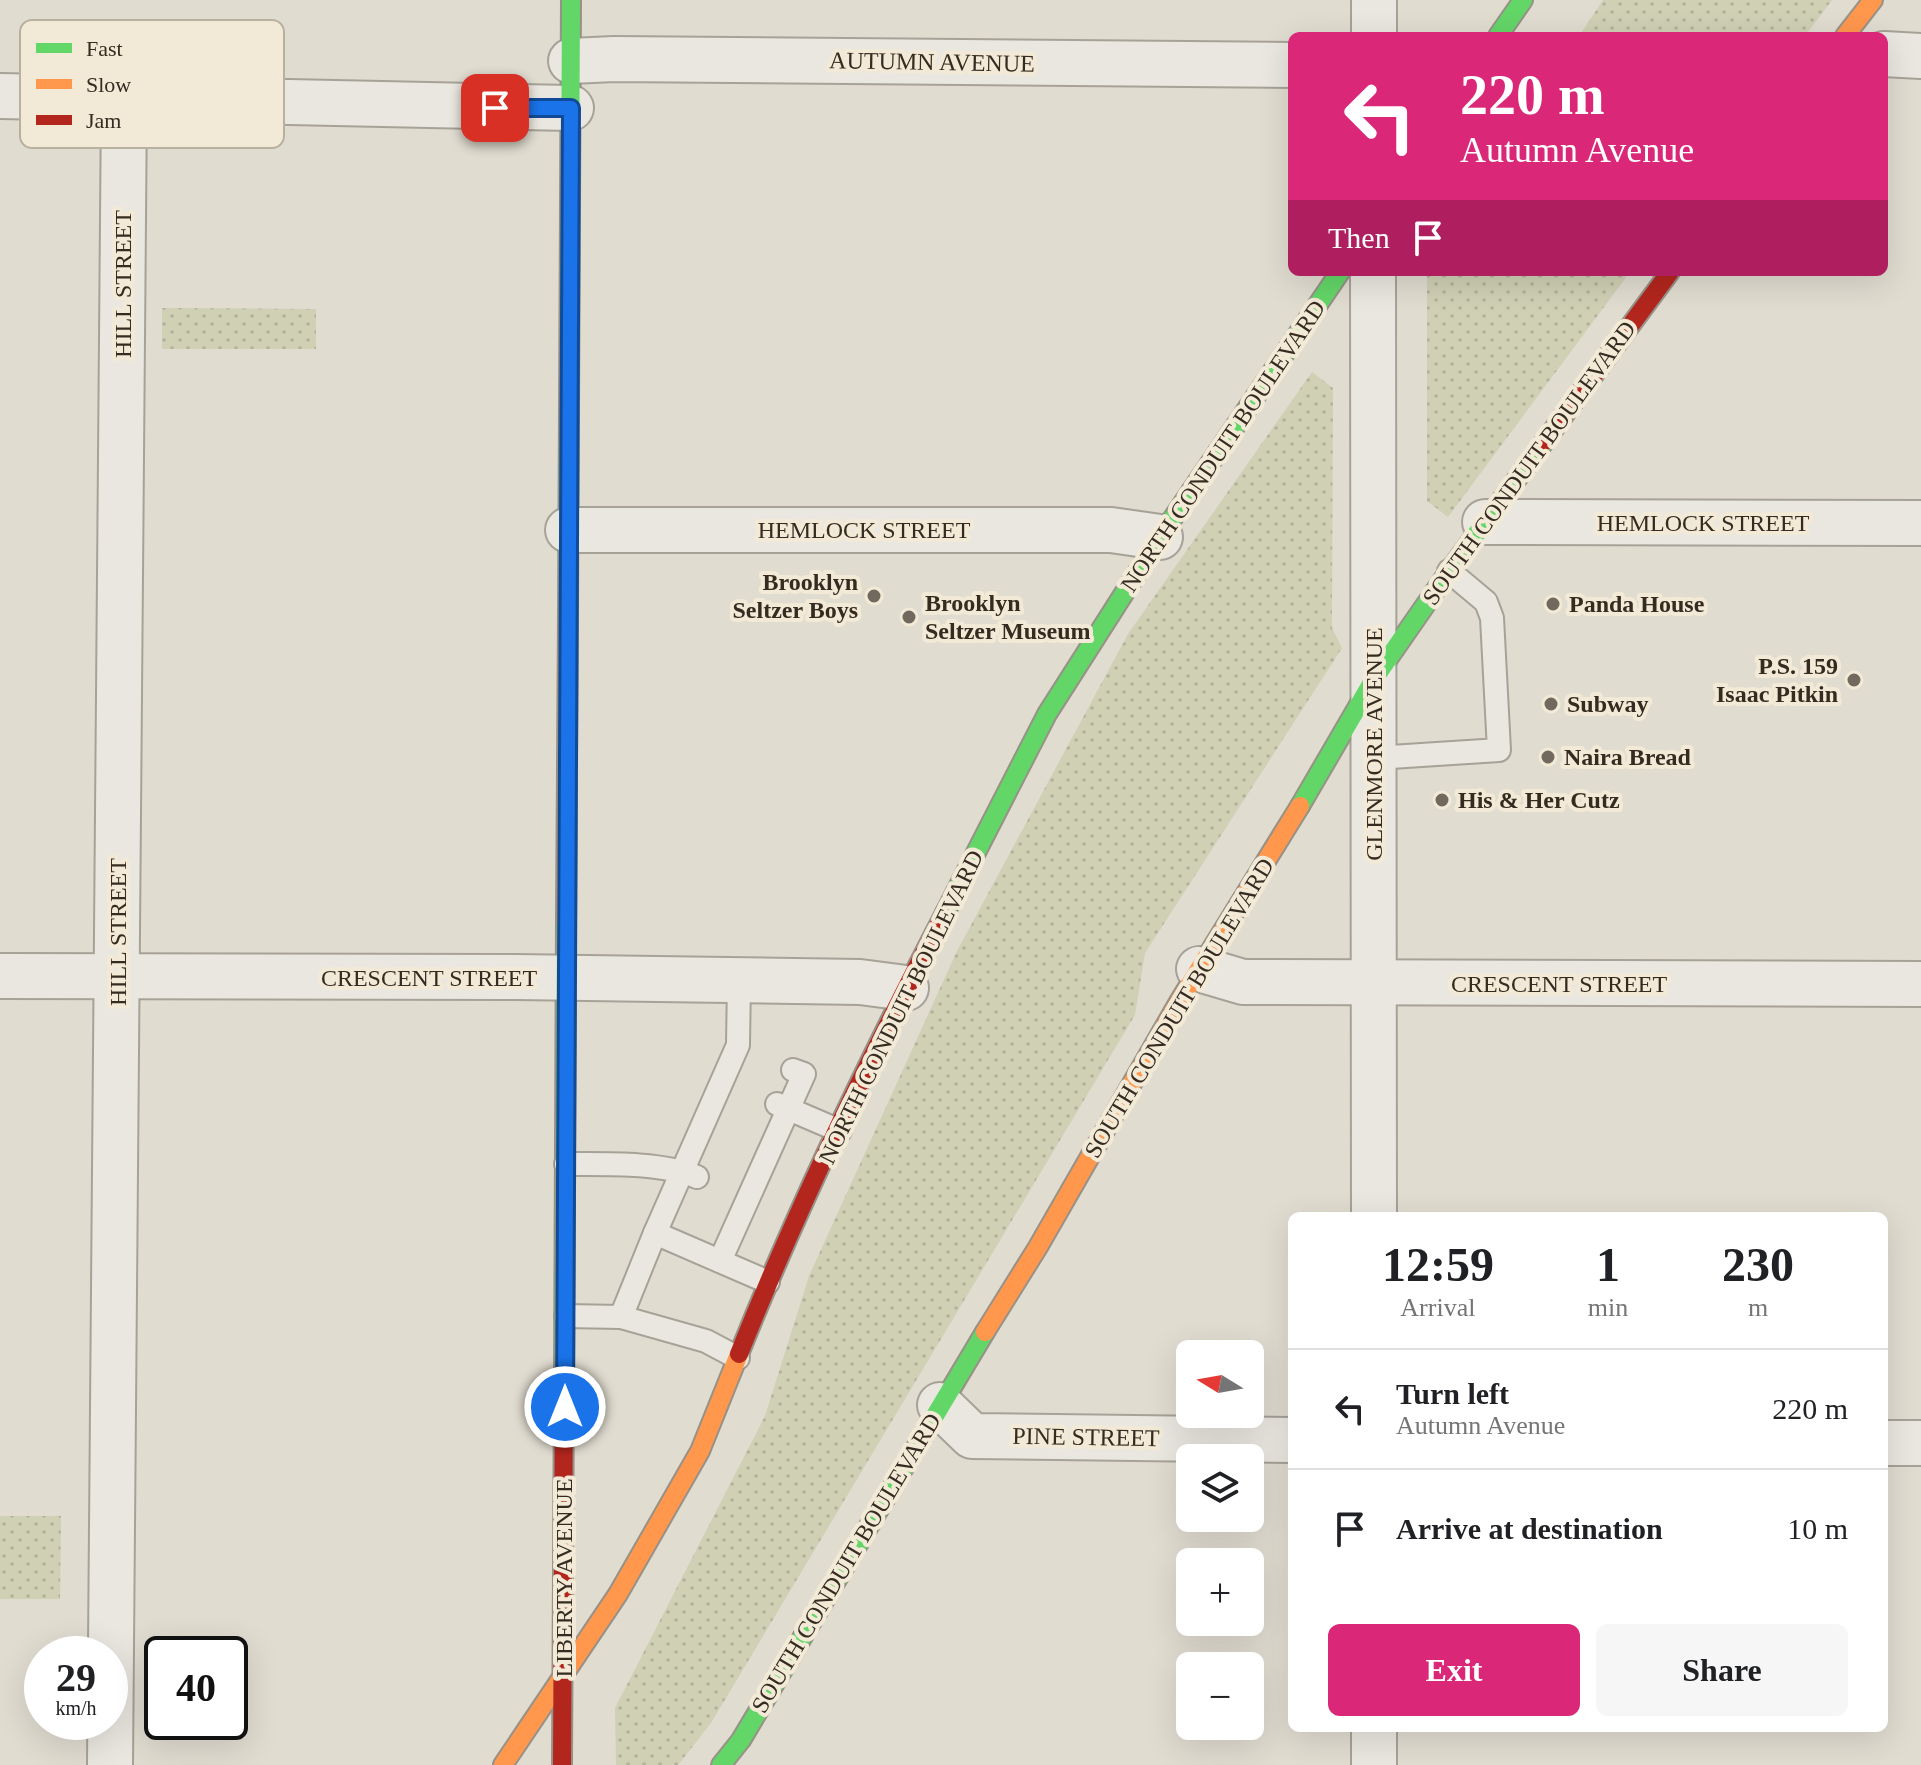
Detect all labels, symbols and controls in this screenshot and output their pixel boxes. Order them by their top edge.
legend [20,20,284,148]
text: Fast [86,36,123,61]
street label: AUTUMN AVENUE [829,47,1035,77]
icon: left [1328,64,1432,168]
text: 220 m [1460,64,1605,126]
text: Slow [86,72,131,97]
pin [461,74,529,142]
icon: arrive [473,86,517,130]
text: Jam [86,108,121,133]
text: Autumn Avenue [1460,130,1694,170]
street label: HILL STREET [110,210,136,358]
icon: arrive [1406,216,1450,260]
text: Then [1328,221,1390,254]
street label: NORTH CONDUIT BOULEVARD [1116,295,1330,597]
street label: SOUTH CONDUIT BOULEVARD [1417,316,1641,610]
street label: HEMLOCK STREET [1597,510,1810,536]
street label: HEMLOCK STREET [758,517,971,543]
place label: Brooklyn Seltzer Boys [732,569,858,623]
marker: Brooklyn Seltzer Boys [865,587,883,605]
place label: Brooklyn Seltzer Museum [925,590,1091,644]
place label: Panda House [1569,591,1705,617]
marker: Panda House [1544,595,1562,613]
marker: Brooklyn Seltzer Museum [900,608,918,626]
street label: GLENMORE AVENUE [1361,627,1387,861]
place label: P.S. 159 Isaac Pitkin [1716,653,1838,707]
marker: P.S. 159 Isaac Pitkin [1845,671,1863,689]
place label: Subway [1567,691,1648,717]
marker: Subway [1542,695,1560,713]
place label: Naira Bread [1564,744,1692,770]
marker: Naira Bread [1539,748,1557,766]
place label: His & Her Cutz [1458,787,1620,813]
marker: His & Her Cutz [1433,791,1451,809]
street label: NORTH CONDUIT BOULEVARD [814,846,988,1168]
street label: SOUTH CONDUIT BOULEVARD [1079,854,1279,1162]
street label: HILL STREET [105,858,131,1006]
street label: CRESCENT STREET [321,965,537,991]
street label: CRESCENT STREET [1451,971,1667,997]
text: 12:59 [1382,1238,1494,1291]
text: 1 [1596,1238,1620,1291]
text: 230 [1722,1238,1794,1291]
text: Arrival [1400,1293,1475,1322]
text: min [1588,1293,1628,1322]
text: m [1748,1293,1768,1322]
north arrow [1176,1340,1264,1428]
map controls [1176,1340,1264,1740]
position arrow [523,1365,607,1449]
text: Turn left [1396,1377,1509,1410]
icon: left [1328,1387,1372,1431]
text: 220 m [1772,1392,1848,1425]
street label: SOUTH CONDUIT BOULEVARD [746,1409,946,1717]
text: Autumn Avenue [1396,1411,1565,1440]
street label: PINE STREET [1012,1423,1160,1451]
button: layers [1176,1444,1264,1532]
street label: LIBERTY AVENUE [551,1478,577,1678]
icon: arrive [1328,1507,1372,1551]
text: Arrive at destination [1396,1512,1663,1545]
text: 10 m [1787,1512,1848,1545]
button: + [1176,1548,1264,1636]
button: Exit [1328,1624,1580,1716]
button: Share [1596,1624,1848,1716]
speed limit sign: 40 [144,1636,248,1740]
button: − [1176,1652,1264,1740]
text: 29 [56,1655,96,1700]
text: km/h [55,1697,97,1719]

